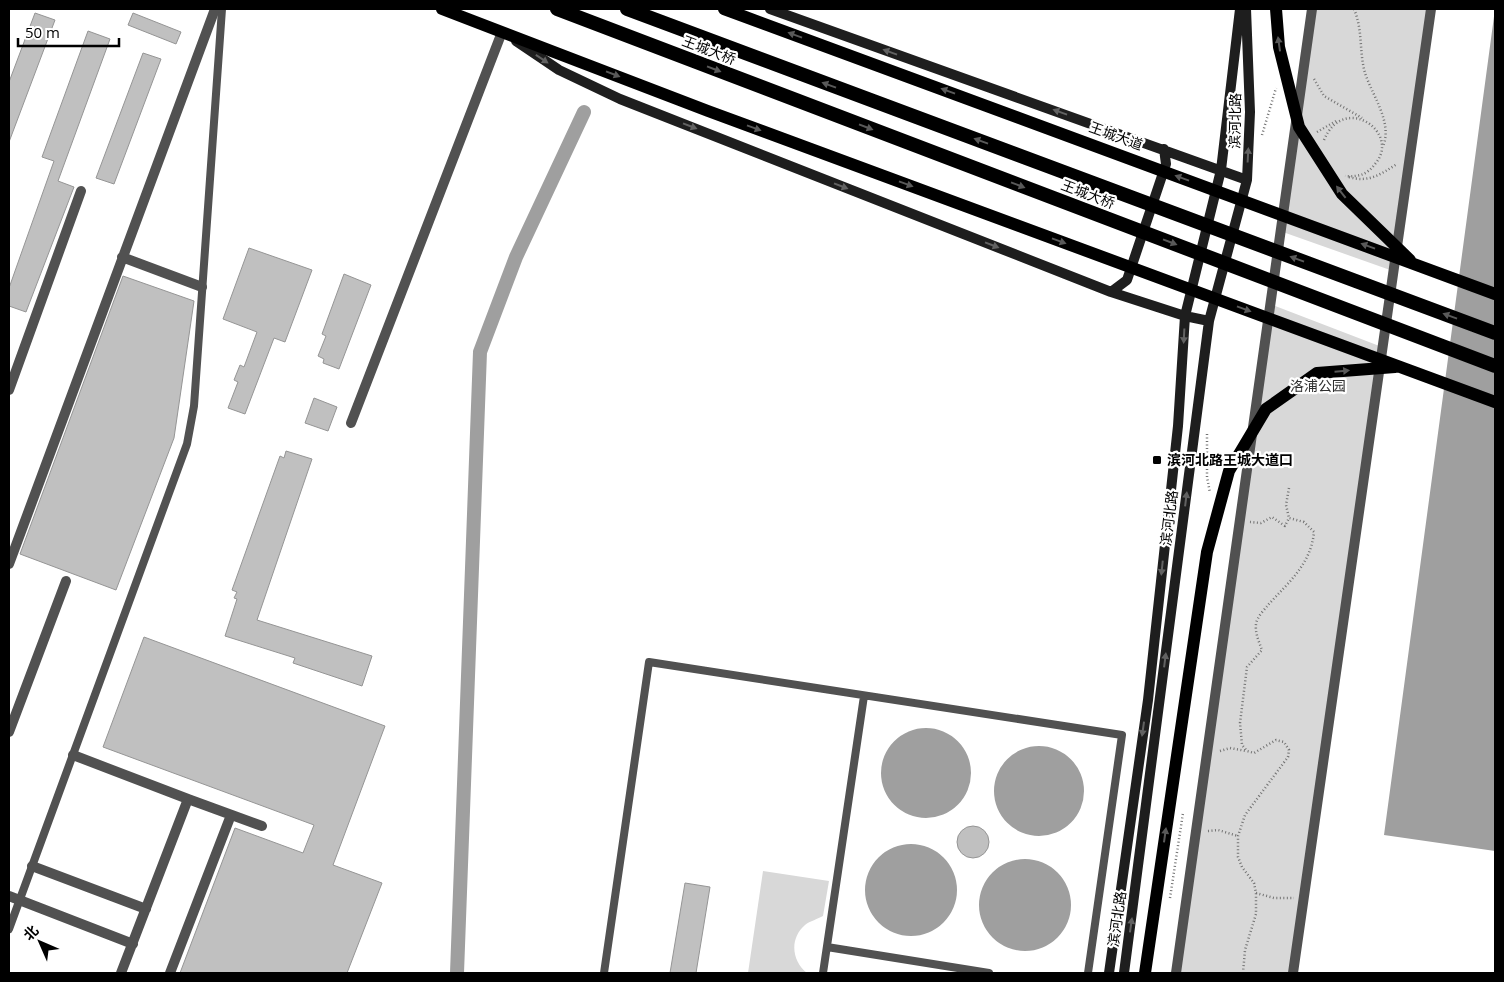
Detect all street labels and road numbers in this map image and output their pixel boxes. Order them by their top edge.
street label: 王城大桥 [680,31,739,68]
street label: 滨河北路 [1225,93,1244,149]
street label: 王城大道 [1087,117,1146,154]
street label: 王城大桥 [1059,175,1118,212]
street label: 滨河北路 [1156,489,1181,547]
street label: 滨河北路 [1103,890,1130,948]

